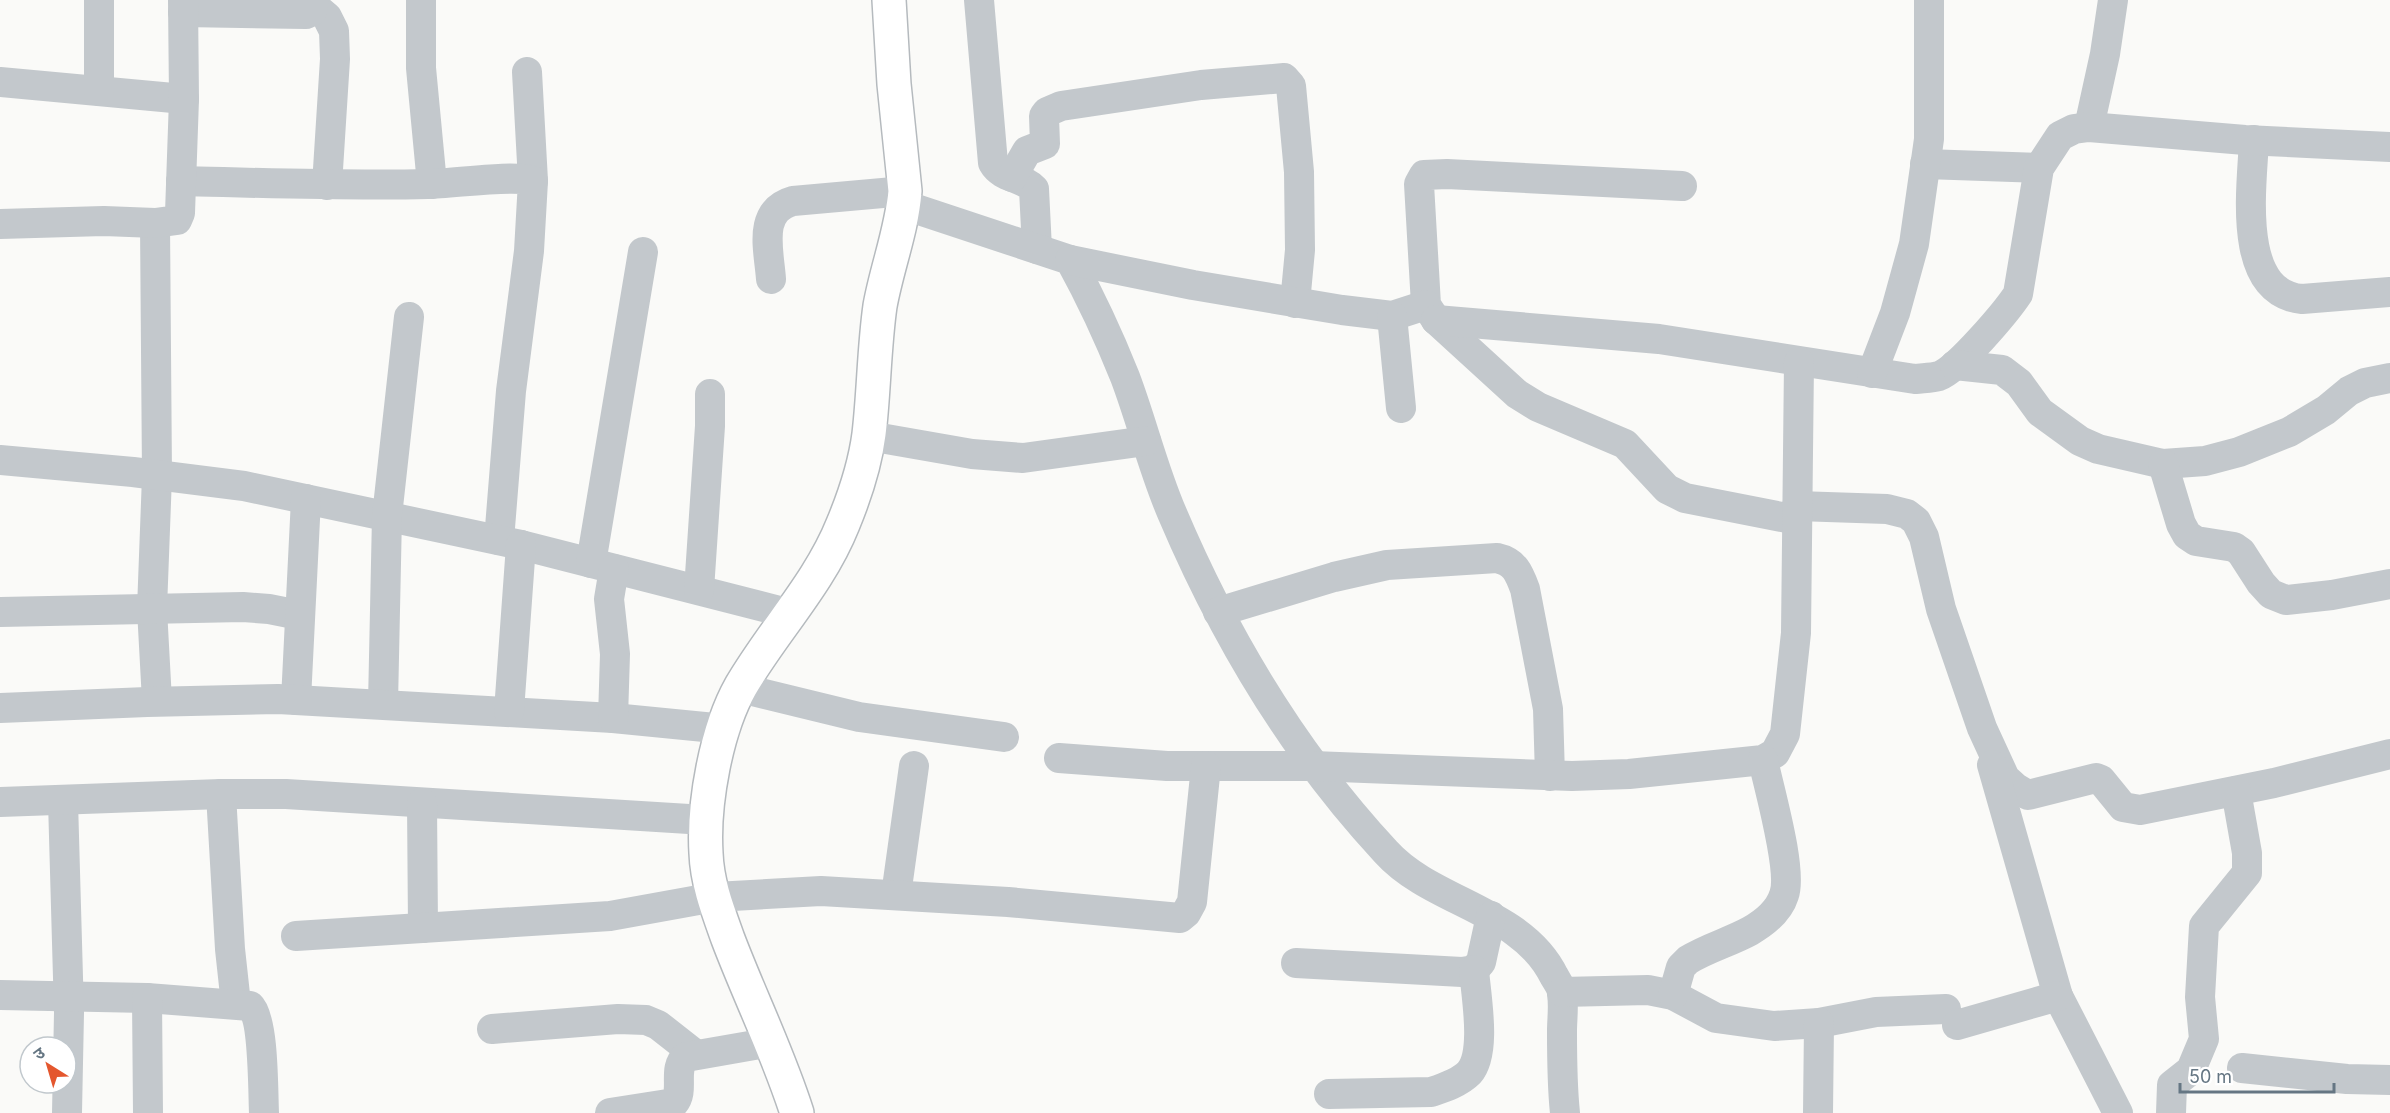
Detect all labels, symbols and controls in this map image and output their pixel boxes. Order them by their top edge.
north arrow [18,1035,78,1095]
text: उ [29,1042,49,1064]
scale bar [2180,1056,2334,1094]
text: 50 m [2189,1066,2232,1087]

